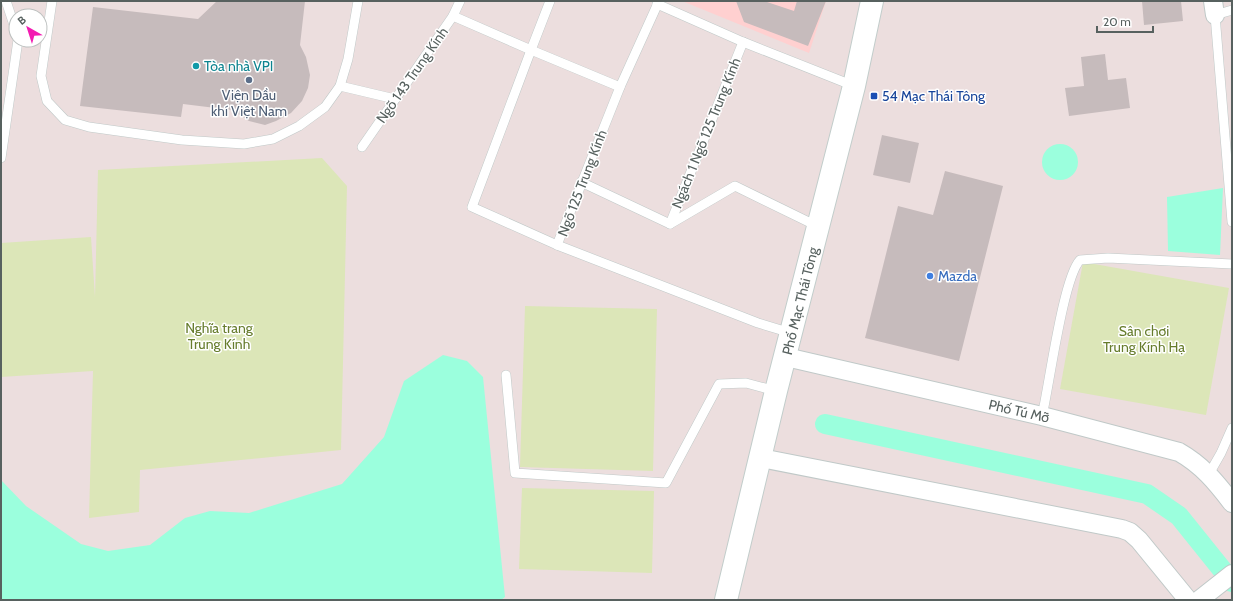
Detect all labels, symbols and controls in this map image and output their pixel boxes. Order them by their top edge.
north arrow [8,8,48,48]
scale bar [1097,8,1153,34]
text: B [15,13,29,28]
text: 20 m [1103,14,1131,29]
street label: Ngõ 143 Trung Kính [372,23,452,127]
street label: Ngách 1 Ngõ 125 Trung Kính [668,55,744,211]
place label: Tòa nhà VPI [204,57,273,75]
marker: Tòa nhà VPI [191,61,201,71]
marker: Viện Dầu khí Việt Nam [244,75,254,85]
place label: Viện Dầu khí Việt Nam [211,86,287,120]
place label: 54 Mạc Thái Tông [882,87,986,105]
marker: 54 Mạc Thái Tông [869,91,879,101]
street label: Ngõ 125 Trung Kính [553,127,611,239]
street label: Phố Mạc Thái Tông [778,244,822,357]
place label: Mazda [938,267,977,285]
marker: Mazda [925,271,935,281]
park label: Nghĩa trang Trung Kính [185,319,254,353]
park label: Sân chơi Trung Kính Hạ [1103,322,1185,356]
street label: Phố Tú Mỡ [987,395,1052,427]

